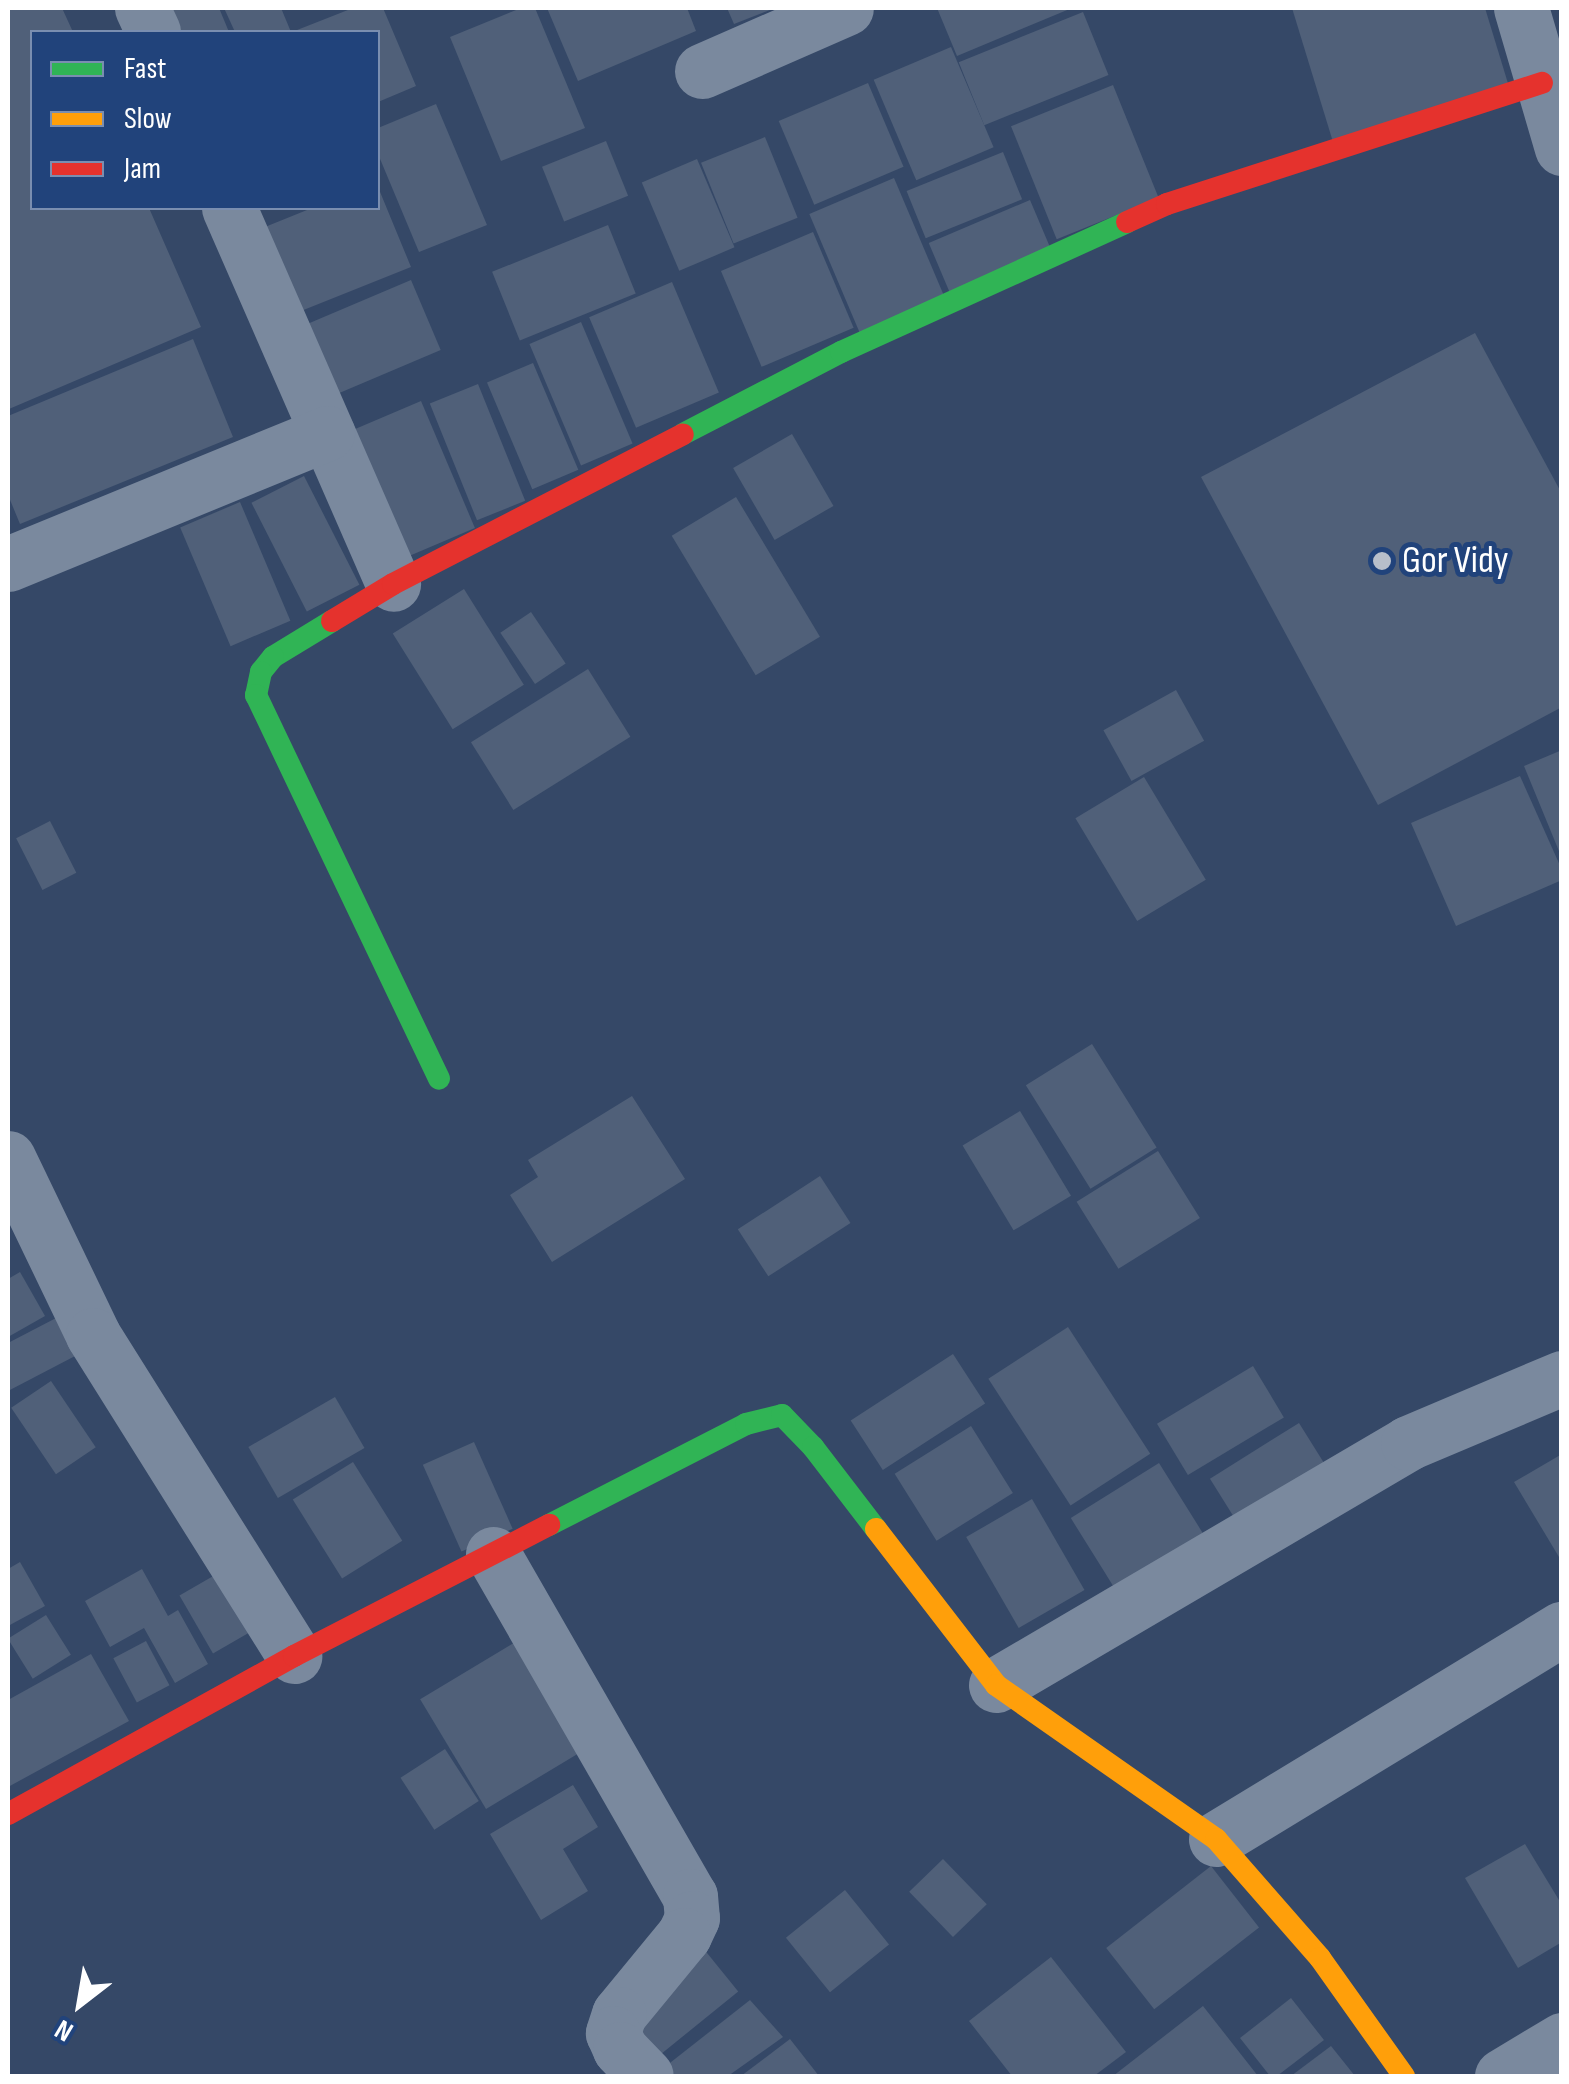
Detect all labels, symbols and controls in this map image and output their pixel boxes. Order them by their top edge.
legend [30,30,380,210]
text: Fast [124,51,166,87]
text: Slow [124,101,172,137]
text: Jam [124,151,161,187]
place label: Gor Vidy [1402,538,1508,584]
marker: Gor Vidy [1371,550,1393,572]
north arrow [30,1954,130,2054]
text: N [49,2012,79,2048]

